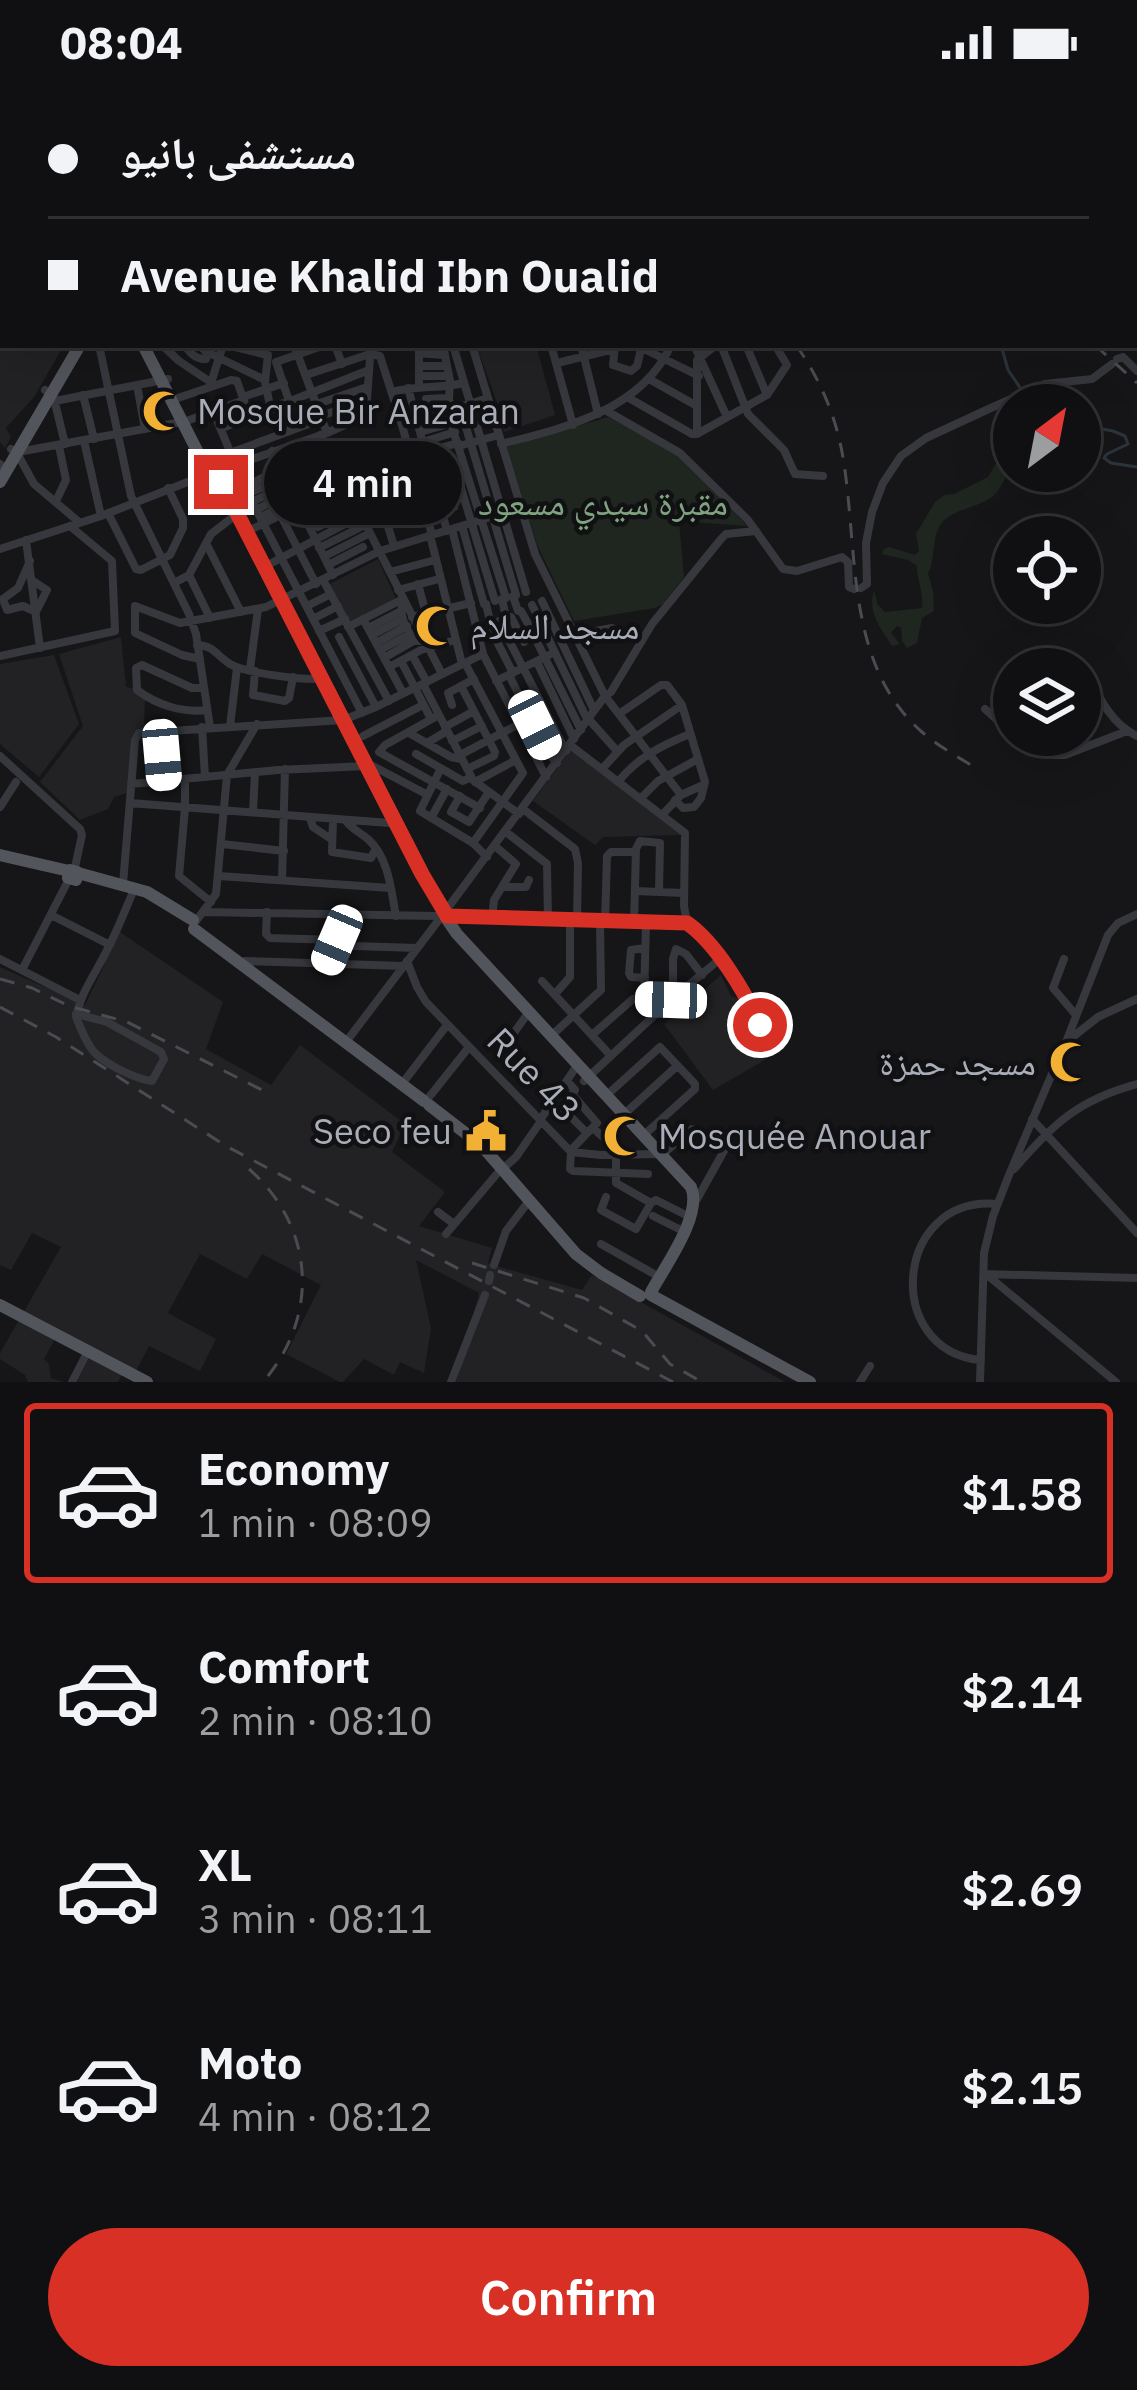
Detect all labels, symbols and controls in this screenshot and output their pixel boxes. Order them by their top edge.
text: 08:04 [60,13,183,71]
text: مستشفى بانيو [120,123,356,181]
text: Avenue Khalid Ibn Oualid [120,246,659,304]
north arrow [993,384,1101,492]
map controls [993,384,1101,756]
place label: Mosque Bir Anzaran [197,387,520,434]
mosque icon: Mosque Bir Anzaran [140,388,186,434]
callout: 4 min [263,440,461,524]
route end [194,455,248,509]
text: 4 min [313,457,413,508]
park label: مقبرة سيدي مسعود [478,478,728,531]
button: locate [993,516,1101,624]
place label: مسجد السلام [470,602,639,650]
mosque icon: مسجد السلام [413,603,459,649]
button: layers [993,648,1101,756]
car [503,685,567,765]
car [141,718,183,792]
car [306,900,368,980]
car [634,981,708,1019]
route start [733,998,787,1052]
street label: Rue 43 [478,1017,591,1132]
place label: مسجد حمزة [879,1038,1036,1085]
mosque icon: مسجد حمزة [1047,1039,1093,1085]
place label: Seco feu [313,1107,452,1154]
public building icon: Seco feu [463,1108,509,1154]
place label: Mosquée Anouar [658,1112,931,1159]
mosque icon: Mosquée Anouar [601,1113,647,1159]
icon: car [54,1439,162,1547]
text: Economy [198,1439,389,1497]
text: $1.58 [962,1464,1083,1522]
text: 1 min · 08:09 [198,1497,433,1548]
icon: car [54,1637,162,1745]
text: Comfort [198,1637,370,1695]
text: $2.14 [962,1662,1083,1720]
text: 2 min · 08:10 [198,1695,433,1746]
icon: car [54,1835,162,1943]
text: XL [198,1835,252,1893]
text: $2.69 [962,1860,1083,1918]
text: 3 min · 08:11 [198,1893,433,1944]
icon: car [54,2033,162,2141]
text: Moto [198,2033,302,2091]
text: $2.15 [962,2058,1083,2116]
text: 4 min · 08:12 [198,2091,433,2142]
button: Confirm [48,2228,1089,2366]

